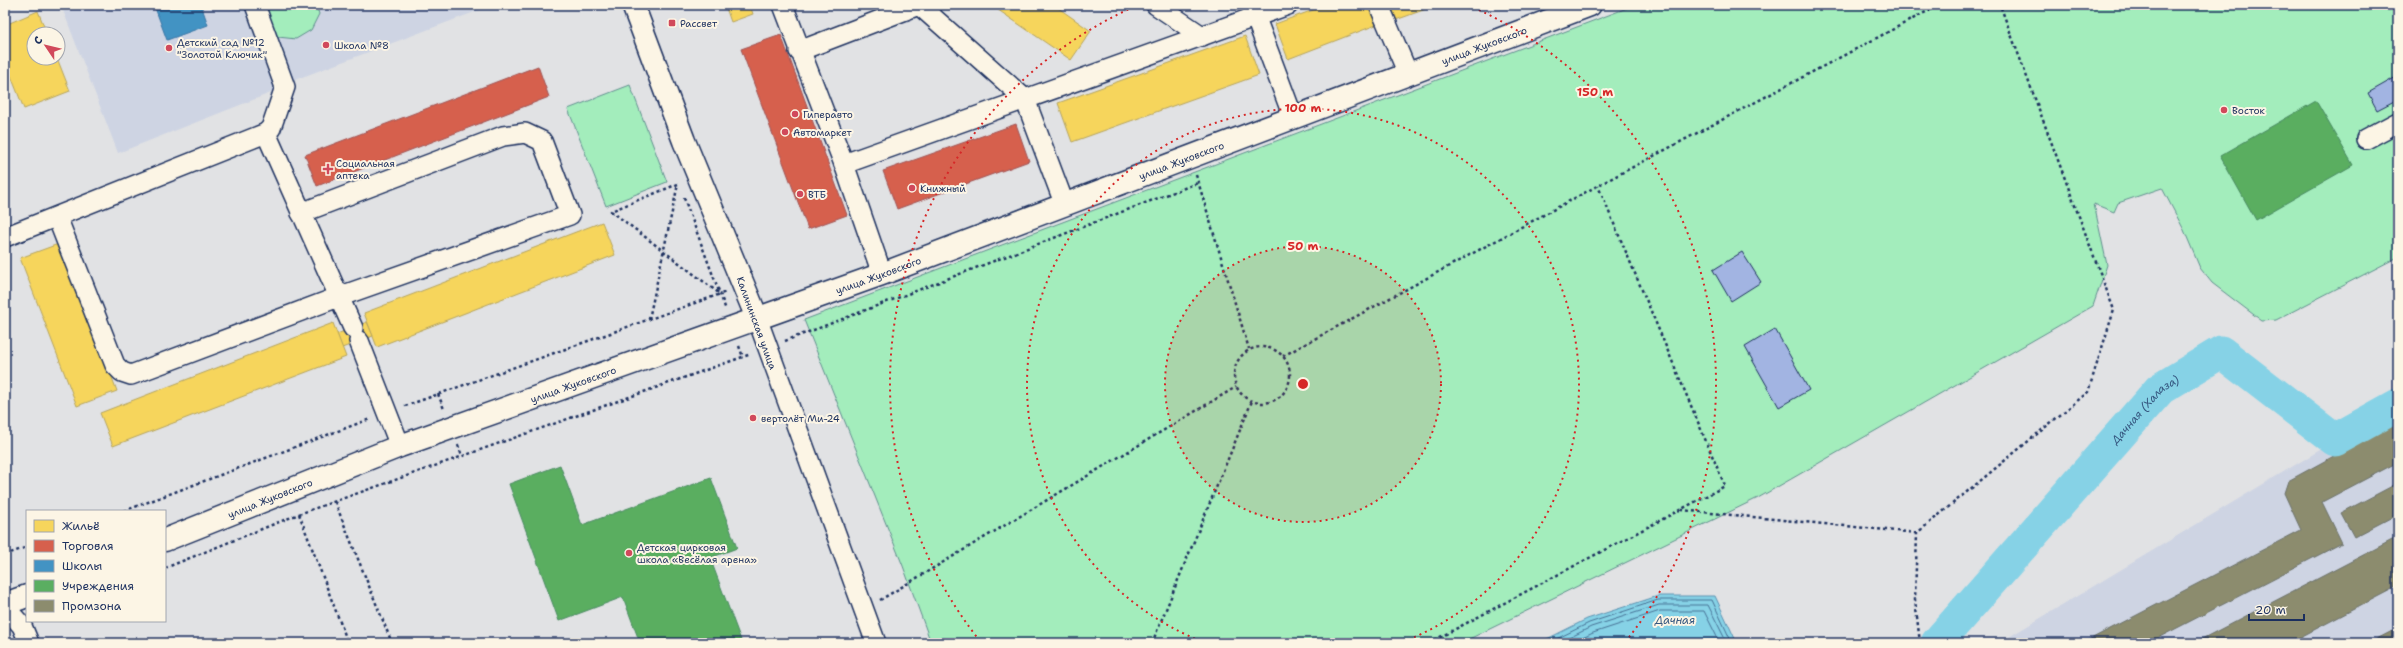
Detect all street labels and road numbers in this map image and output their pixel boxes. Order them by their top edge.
street label: улица Жуковского [1440,24,1529,68]
street label: улица Жуковского [1137,139,1226,183]
street label: улица Жуковского [834,254,923,297]
street label: Калининская улица [734,275,780,372]
street label: улица Жуковского [529,363,618,406]
street label: улица Жуковского [226,476,314,521]

